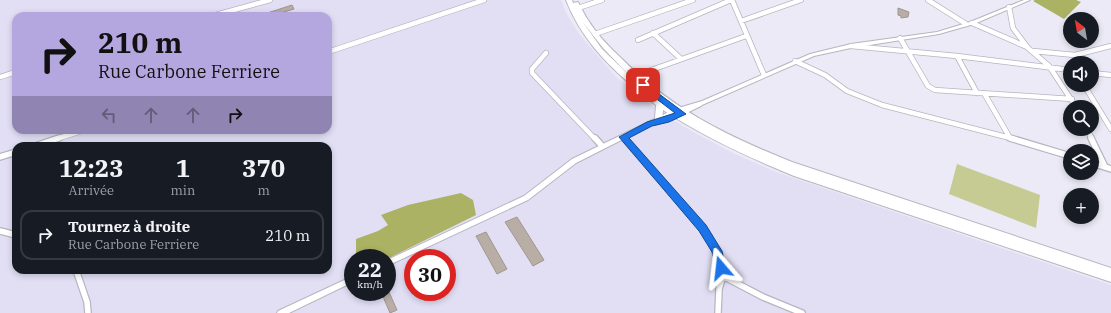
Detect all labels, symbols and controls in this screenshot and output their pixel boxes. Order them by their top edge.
north arrow [1063,12,1099,48]
map controls [1063,12,1099,224]
text: 210 m [98,24,182,61]
icon: right [32,28,84,80]
button: sound [1063,56,1099,92]
text: Rue Carbone Ferriere [98,60,280,83]
pin [626,68,660,102]
icon: arrive [632,74,654,96]
button: search [1063,100,1099,136]
icon: left [98,104,120,126]
icon: ahead [140,104,162,126]
icon: ahead [182,104,204,126]
icon: right [224,104,246,126]
button: layers [1063,144,1099,180]
text: 12:23 [59,152,124,184]
text: 1 [176,152,190,184]
text: 370 [242,152,285,184]
text: Arrivée [69,182,114,199]
text: min [170,182,195,199]
text: m [257,182,270,199]
button: + [1063,188,1099,224]
text: Tournez à droite [68,217,190,236]
icon: right [34,224,56,246]
text: 210 m [265,226,310,245]
text: Rue Carbone Ferriere [68,236,199,253]
position arrow [700,247,742,289]
speed limit sign: 30 [404,249,456,301]
text: 22 [358,256,382,283]
text: km/h [357,278,383,291]

